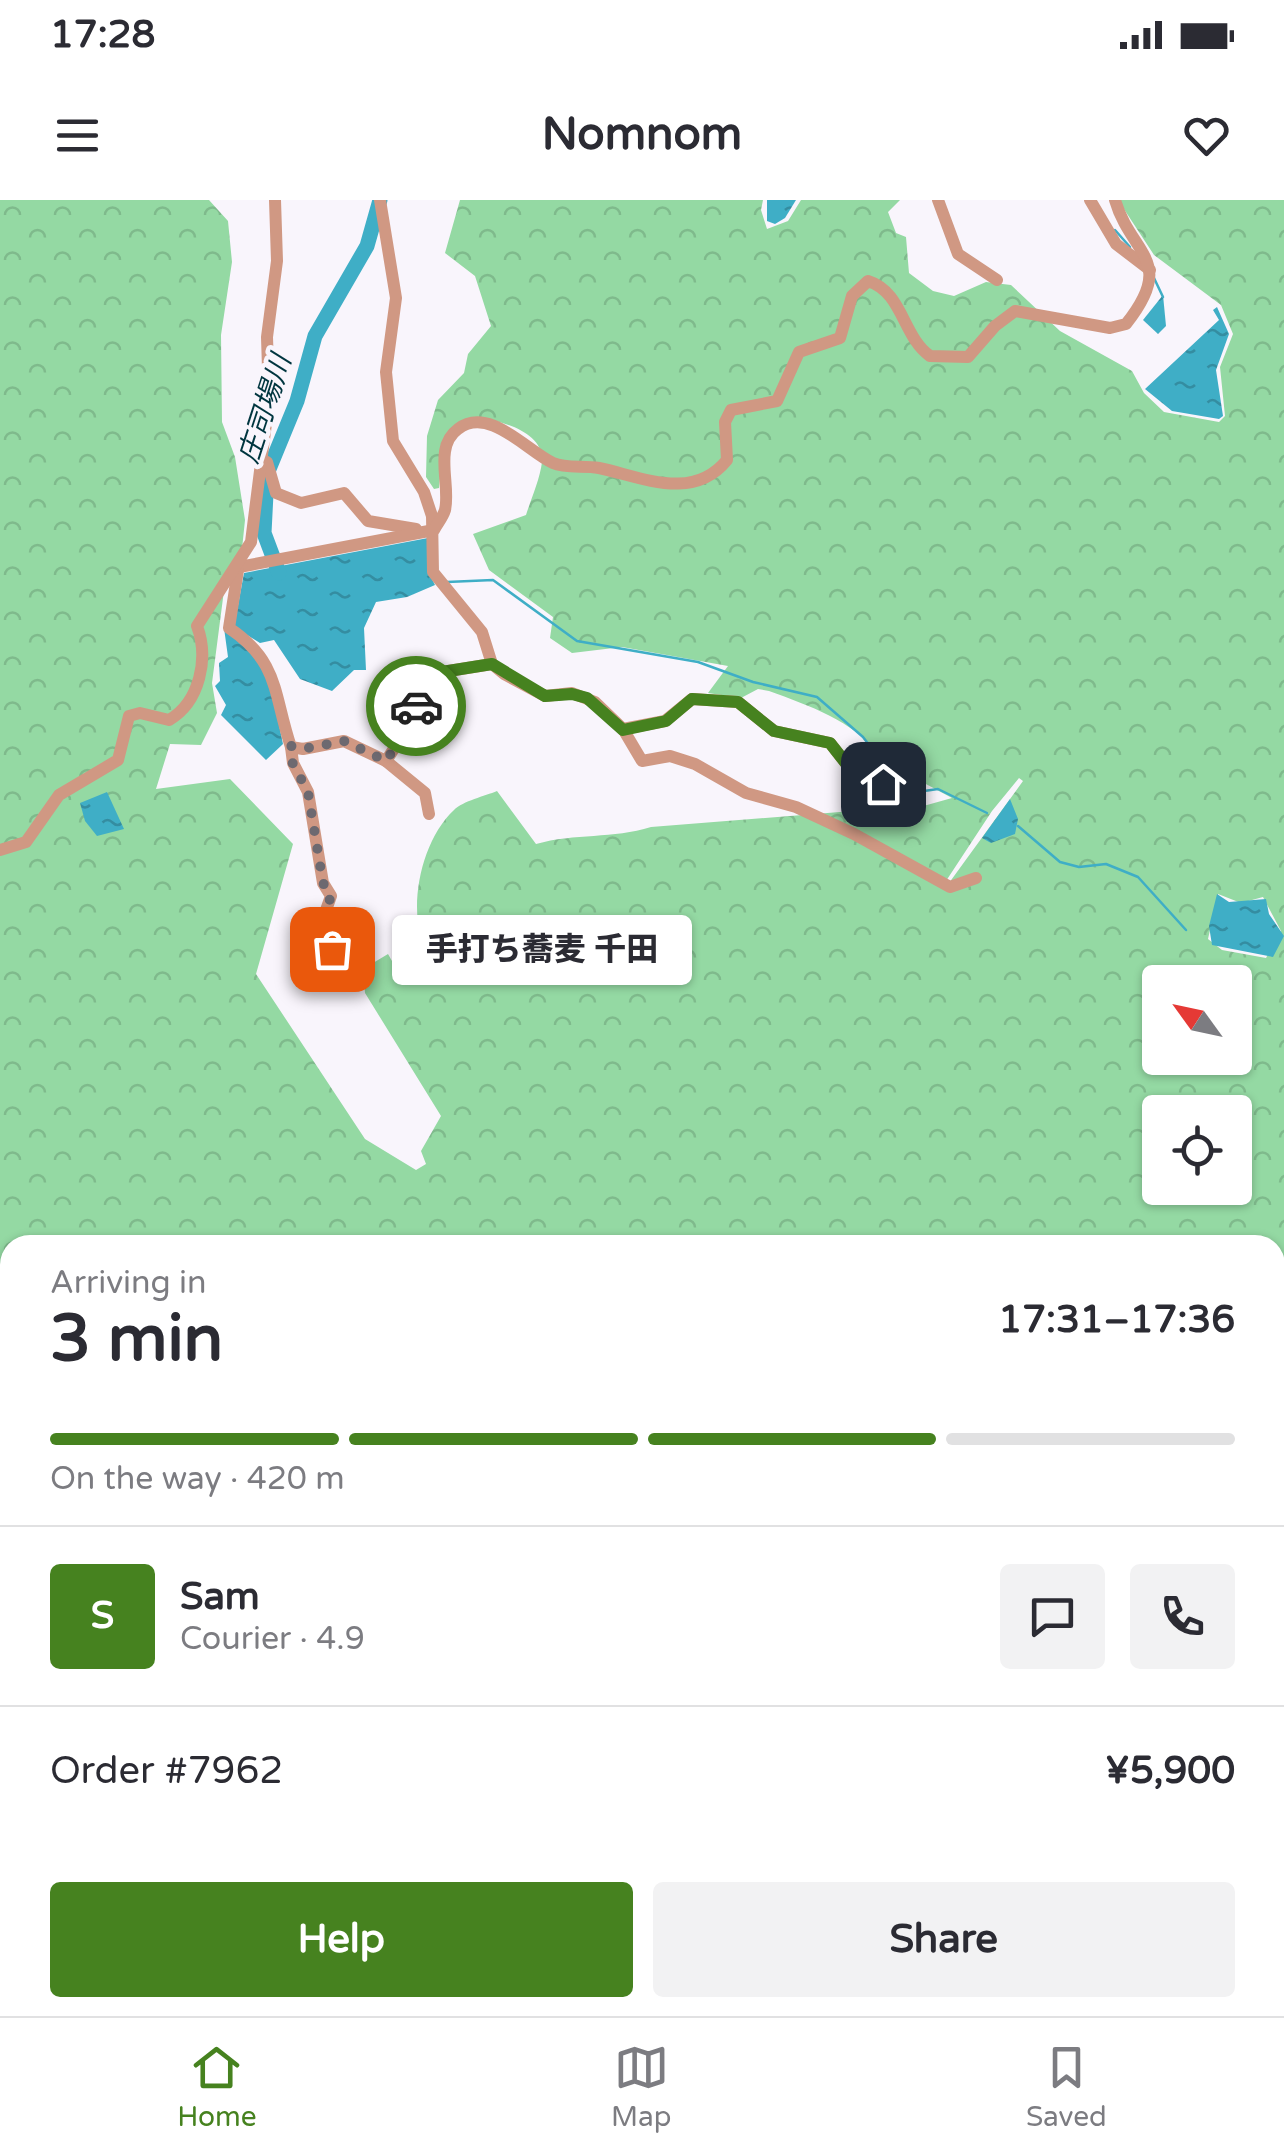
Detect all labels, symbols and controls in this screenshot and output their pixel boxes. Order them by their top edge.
text: 17:28 [50,12,155,58]
icon: menu [50,108,105,163]
text: Nomnom [542,108,742,162]
icon: heart [1179,108,1234,163]
water label: 庄司場川 [232,348,299,468]
courier [366,656,466,756]
icon: car [389,679,444,734]
pin [841,742,926,827]
icon: home [856,757,911,812]
pin [290,907,375,992]
callout: 手打ち蕎麦 千田 [392,914,692,984]
icon: bag [305,922,360,977]
text: 手打ち蕎麦 千田 [426,931,658,969]
north arrow [1142,965,1252,1075]
map controls [1142,965,1252,1205]
button: locate [1142,1095,1252,1205]
text: Arriving in [50,1264,207,1302]
text: 17:31–17:36 [998,1297,1235,1343]
text: 3 min [50,1300,223,1379]
text: On the way · 420 m [50,1460,345,1498]
button: chat [1000,1564,1105,1669]
button: phone [1130,1564,1235,1669]
text: Sam [180,1574,260,1620]
text: S [91,1593,114,1639]
text: Courier · 4.9 [180,1620,365,1658]
text: Order #7962 [50,1748,283,1794]
text: ¥5,900 [1105,1748,1235,1794]
button: Help [50,1882,633,1997]
button: Share [653,1882,1235,1997]
tab: Home [177,2040,257,2134]
tab: Map [611,2040,671,2134]
tab: Saved [1026,2040,1107,2134]

